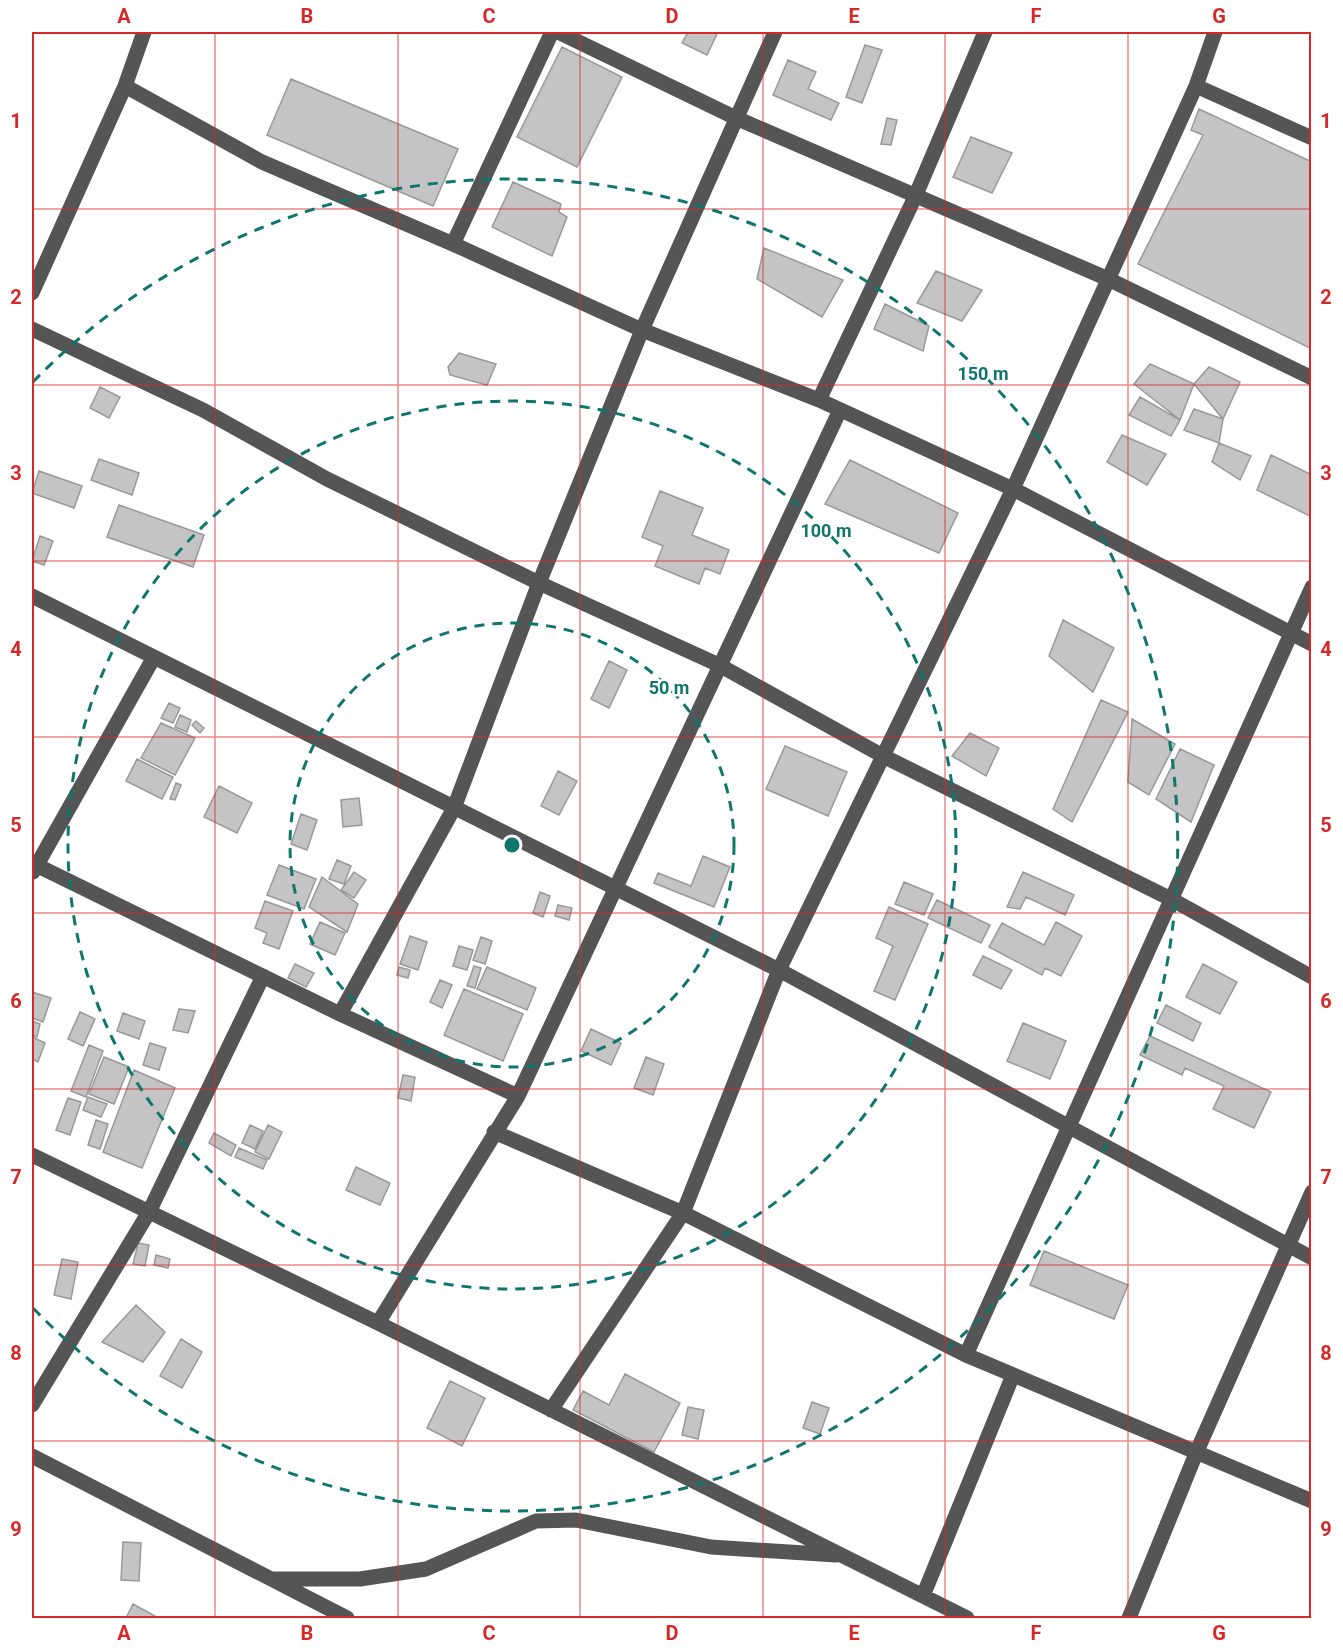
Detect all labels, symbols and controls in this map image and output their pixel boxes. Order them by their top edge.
text: A [117,4,131,28]
text: B [301,4,313,28]
text: C [482,4,496,28]
text: D [666,4,679,28]
text: E [848,4,860,28]
text: F [1031,4,1042,28]
text: G [1212,4,1226,28]
text: 1 [10,109,22,133]
text: 1 [1320,109,1332,133]
text: 2 [10,285,22,309]
text: 2 [1320,285,1332,309]
text: 150 m [957,363,1009,384]
text: 3 [10,461,22,485]
text: 3 [1320,461,1332,485]
text: 100 m [800,520,852,541]
text: 4 [10,637,22,661]
text: 4 [1320,637,1332,661]
text: 50 m [649,677,689,698]
text: 5 [10,813,22,837]
text: 5 [1320,813,1332,837]
centre of rings [502,835,522,855]
text: 6 [10,989,22,1013]
text: 6 [1320,989,1332,1013]
text: 7 [10,1165,22,1189]
text: 7 [1320,1165,1332,1189]
text: 8 [10,1341,22,1365]
text: 8 [1320,1341,1332,1365]
text: 9 [10,1517,22,1541]
text: 9 [1320,1517,1332,1541]
text: A [117,1621,131,1645]
text: B [301,1621,313,1645]
text: C [482,1621,496,1645]
text: D [666,1621,679,1645]
text: E [848,1621,860,1645]
text: F [1031,1621,1042,1645]
text: G [1212,1621,1226,1645]

